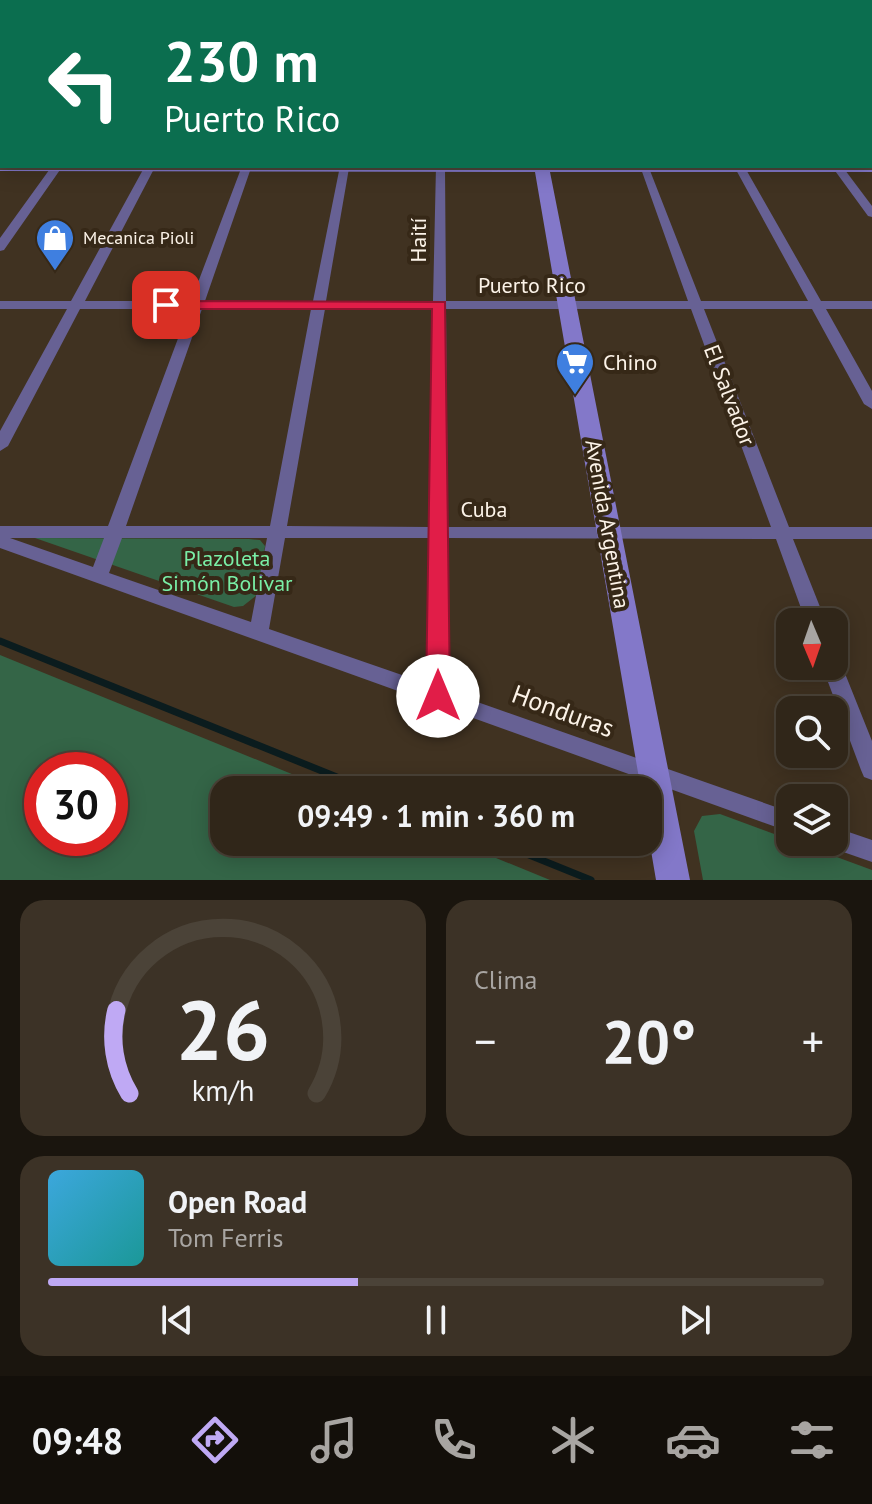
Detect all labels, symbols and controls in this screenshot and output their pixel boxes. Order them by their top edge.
text: 230 m [164,25,319,97]
icon: left [32,32,136,136]
text: Puerto Rico [164,95,340,142]
shop icon: Mecanica Pioli [34,217,76,272]
street label: Haití [404,217,432,262]
place label: Mecanica Pioli [83,226,194,249]
pin [132,271,200,339]
street label: Puerto Rico [478,271,586,299]
icon: arrive [144,283,188,327]
supermarket icon: Chino [554,341,596,396]
street label: El Salvador [698,341,762,450]
place label: Chino [603,348,657,376]
street label: Avenida Argentina [579,437,637,611]
street label: Cuba [461,495,507,523]
park label: Plazoleta Simón Bolivar [161,544,293,597]
north arrow [776,608,848,680]
map controls [776,608,848,856]
position arrow [396,654,480,738]
street label: Honduras [508,677,619,744]
button: search [776,696,848,768]
speed limit sign: 30 [24,752,128,856]
button: layers [776,784,848,856]
text: 09:49 · 1 min · 360 m [297,796,575,835]
text: Clima [474,963,537,996]
text: 26 [176,975,270,1083]
text: 20° [602,1002,696,1080]
text: − [474,1012,496,1069]
text: + [802,1012,824,1069]
text: km/h [192,1072,254,1109]
text: Open Road [168,1182,307,1221]
text: Tom Ferris [168,1221,283,1254]
icon: previous [155,1298,199,1342]
icon: pause [414,1298,458,1342]
icon: next [673,1298,717,1342]
icon: directions [187,1412,243,1468]
icon: music [306,1412,362,1468]
icon: phone [426,1412,482,1468]
icon: climate [545,1412,601,1468]
icon: car [665,1412,721,1468]
icon: filters [784,1412,840,1468]
text: 09:48 [32,1417,123,1464]

